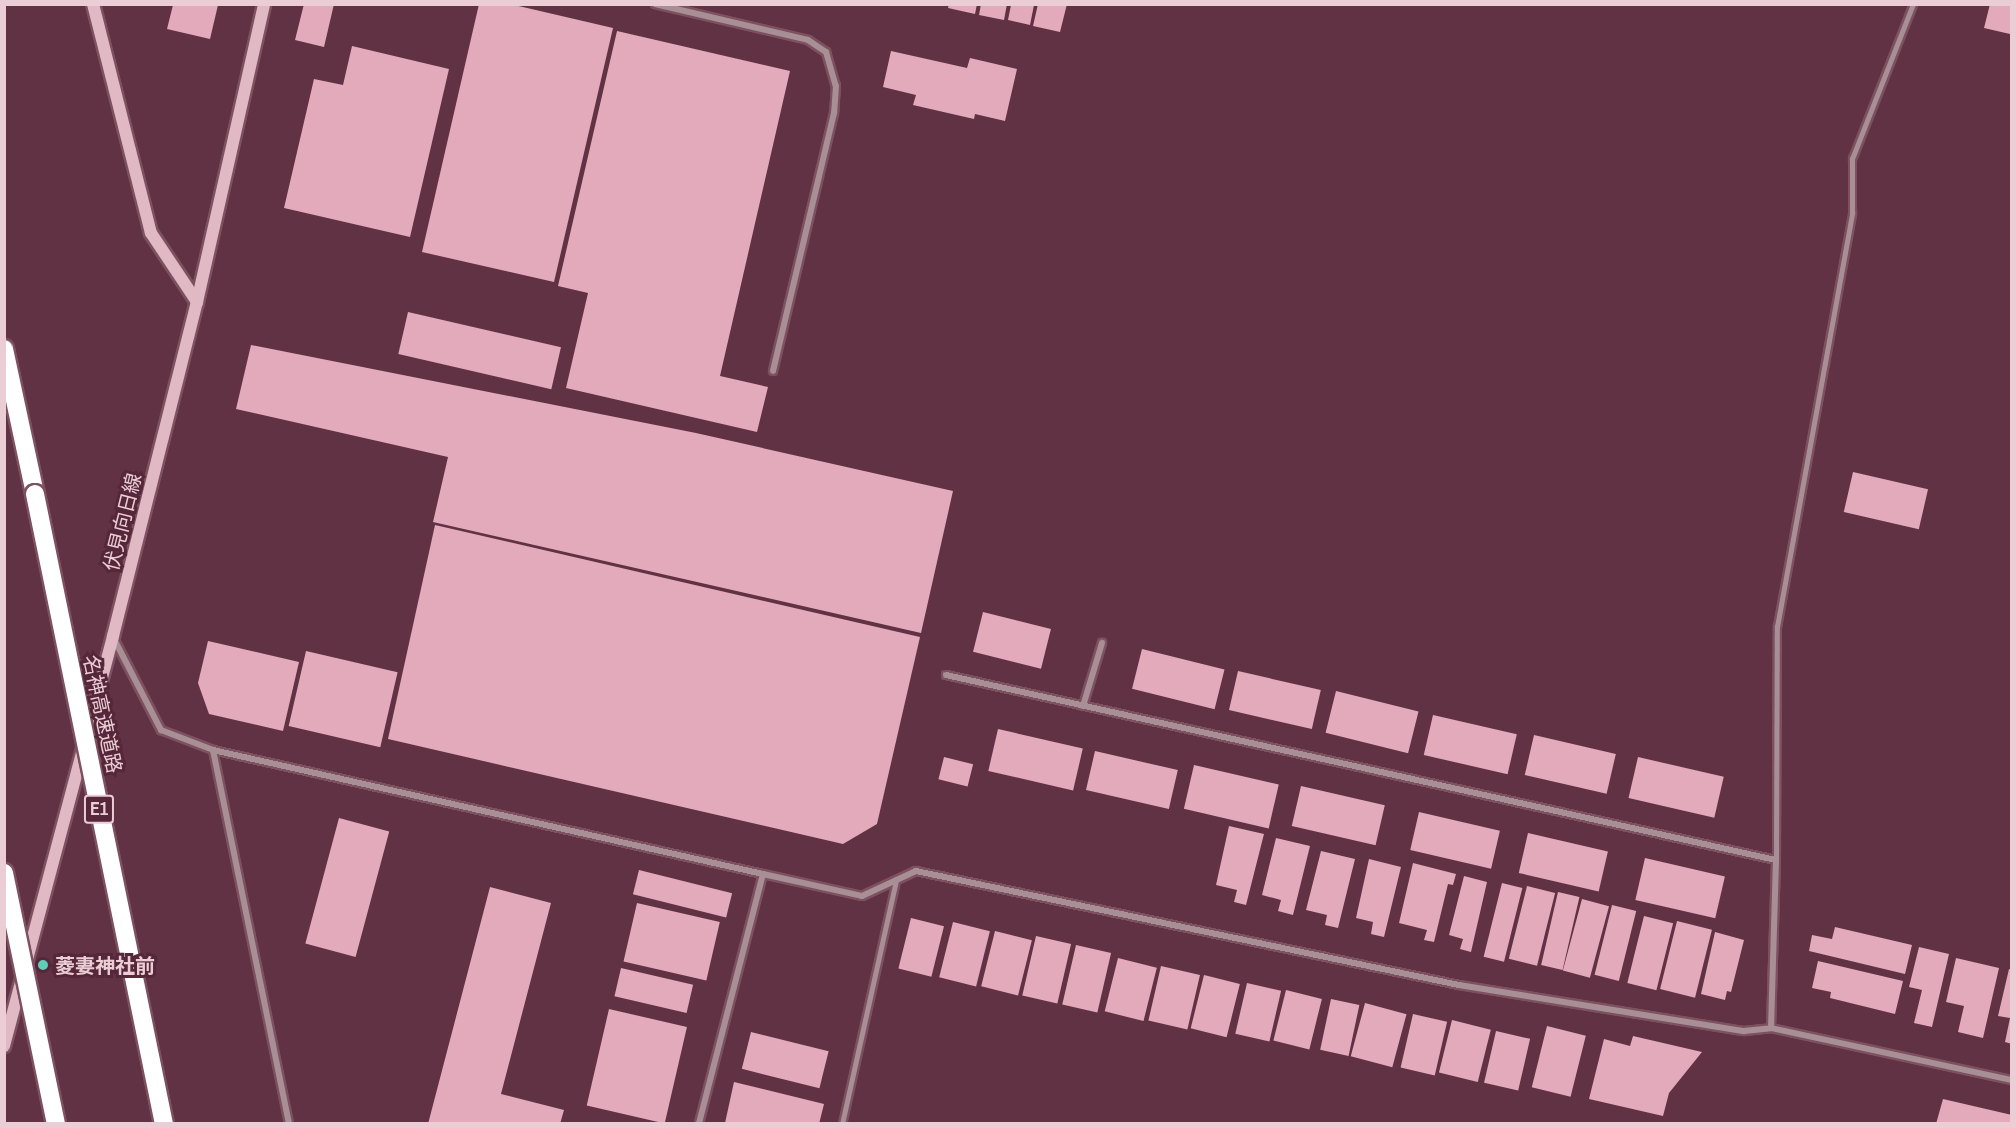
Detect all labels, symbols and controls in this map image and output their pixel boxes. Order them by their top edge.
street label: 伏見向日線 [98,471,146,573]
street label: 名神高速道路 [79,653,127,775]
road number: E1 [82,794,116,824]
place label: 菱妻神社前 [55,953,155,977]
marker: 菱妻神社前 [36,958,50,972]

